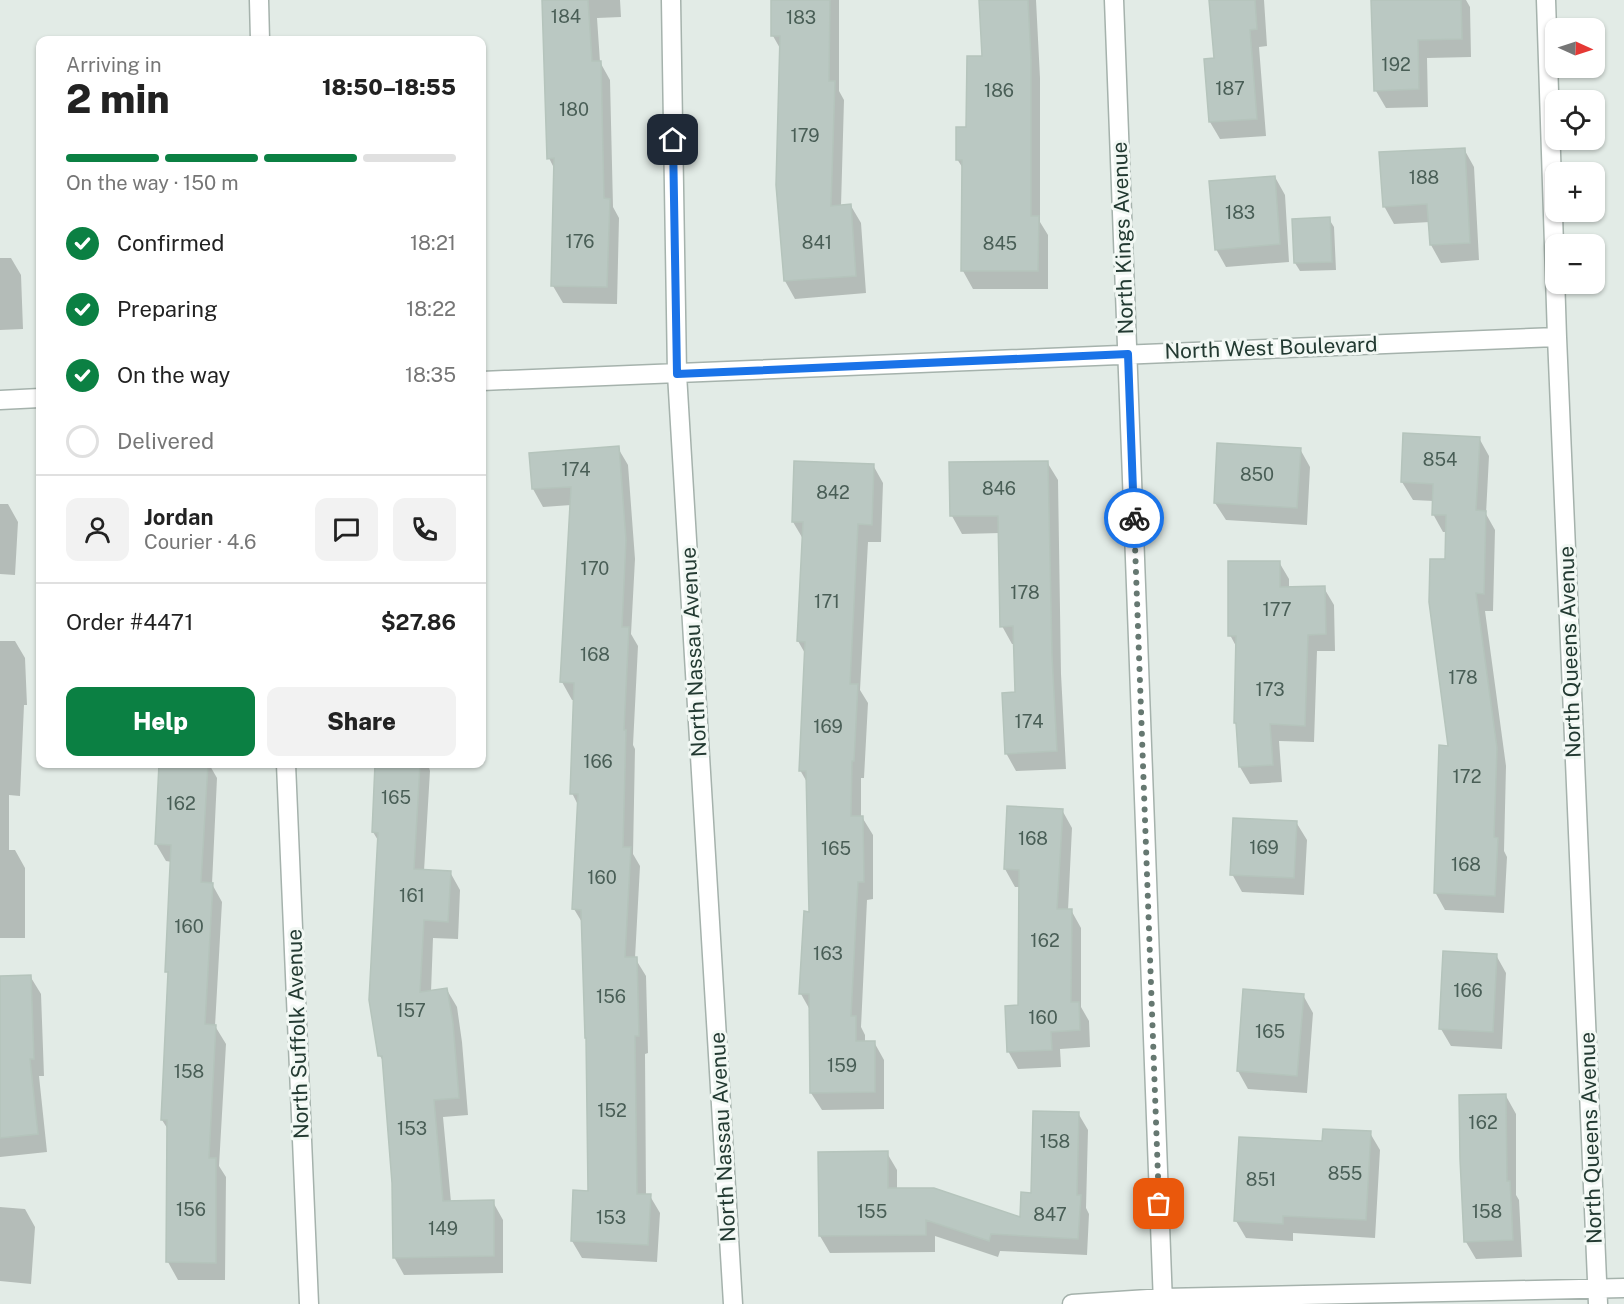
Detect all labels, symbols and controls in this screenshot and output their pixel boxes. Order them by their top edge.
house number: 184 [551,6,581,27]
house number: 183 [786,7,816,28]
north arrow [1545,18,1605,78]
map controls [1545,18,1605,294]
text: Arriving in [66,53,161,77]
house number: 192 [1381,54,1411,75]
text: 18:50–18:55 [322,74,456,100]
text: 2 min [66,76,170,122]
house number: 187 [1215,78,1245,99]
house number: 186 [984,80,1014,101]
button: locate [1545,90,1605,150]
house number: 180 [559,99,589,120]
pin [647,114,698,165]
icon: home [656,123,689,156]
house number: 179 [790,125,820,146]
street label: North Kings Avenue [1107,141,1138,335]
button: + [1545,162,1605,222]
house number: 188 [1409,167,1439,188]
text: On the way · 150 m [66,171,238,195]
house number: 183 [1225,202,1255,223]
icon: check [66,227,99,260]
text: Confirmed [117,230,224,256]
text: 18:21 [410,231,456,255]
house number: 176 [566,231,595,252]
house number: 841 [802,232,832,253]
house number: 845 [983,233,1017,254]
button: − [1545,234,1605,294]
icon: check [66,293,99,326]
text: Preparing [117,296,218,322]
text: 18:22 [406,297,456,321]
street label: North West Boulevard [1164,331,1378,364]
icon: check [66,359,99,392]
text: On the way [117,362,230,388]
text: 18:35 [405,363,456,387]
text: Delivered [117,428,214,454]
house number: 854 [1423,449,1457,470]
house number: 174 [562,459,590,480]
house number: 850 [1240,464,1274,485]
house number: 846 [982,478,1016,499]
house number: 842 [816,482,850,503]
courier [1104,488,1164,548]
button: person [66,498,129,561]
button: chat [315,498,378,561]
button: phone [393,498,456,561]
icon: bike [1118,502,1151,535]
text: Jordan [144,504,213,530]
text: Courier · 4.6 [144,530,256,554]
street label: North Queens Avenue [1553,545,1586,759]
street label: North Nassau Avenue [676,546,711,758]
house number: 170 [581,558,609,579]
house number: 178 [1010,582,1040,603]
house number: 171 [814,591,840,612]
house number: 177 [1262,599,1292,620]
text: Order #4471 [66,609,193,635]
text: $27.86 [381,609,456,635]
house number: 168 [580,644,610,665]
house number: 178 [1448,667,1478,688]
house number: 173 [1255,679,1285,700]
button: Help [66,687,255,756]
button: Share [267,687,456,756]
house number: 174 [1015,711,1043,732]
house number: 169 [813,716,843,737]
house number: 166 [583,751,613,772]
house number: 172 [1453,766,1481,787]
house number: 165 [381,787,411,808]
house number: 162 [166,793,196,814]
house number: 168 [1018,828,1048,849]
house number: 169 [1249,837,1279,858]
house number: 165 [821,838,851,859]
house number: 168 [1451,854,1481,875]
house number: 160 [587,867,617,888]
house number: 161 [399,885,425,906]
house number: 160 [174,916,204,937]
street label: North Suffolk Avenue [281,929,314,1140]
house number: 162 [1030,930,1060,951]
house number: 163 [813,943,843,964]
house number: 166 [1453,980,1483,1001]
house number: 156 [596,986,626,1007]
house number: 157 [396,1000,426,1021]
house number: 160 [1028,1007,1058,1028]
house number: 165 [1255,1021,1285,1042]
street label: North Nassau Avenue [705,1031,740,1243]
street label: North Queens Avenue [1574,1031,1607,1245]
house number: 159 [827,1055,857,1076]
house number: 158 [174,1061,204,1082]
house number: 152 [597,1100,627,1121]
house number: 162 [1468,1112,1498,1133]
house number: 153 [397,1118,427,1139]
house number: 158 [1040,1131,1070,1152]
house number: 855 [1328,1163,1362,1184]
house number: 851 [1246,1169,1276,1190]
pin [1133,1178,1184,1229]
icon: bag [1142,1187,1175,1220]
house number: 156 [176,1199,206,1220]
house number: 155 [857,1201,887,1222]
house number: 158 [1472,1201,1502,1222]
house number: 847 [1033,1204,1067,1225]
house number: 153 [596,1207,626,1228]
house number: 149 [428,1218,458,1239]

